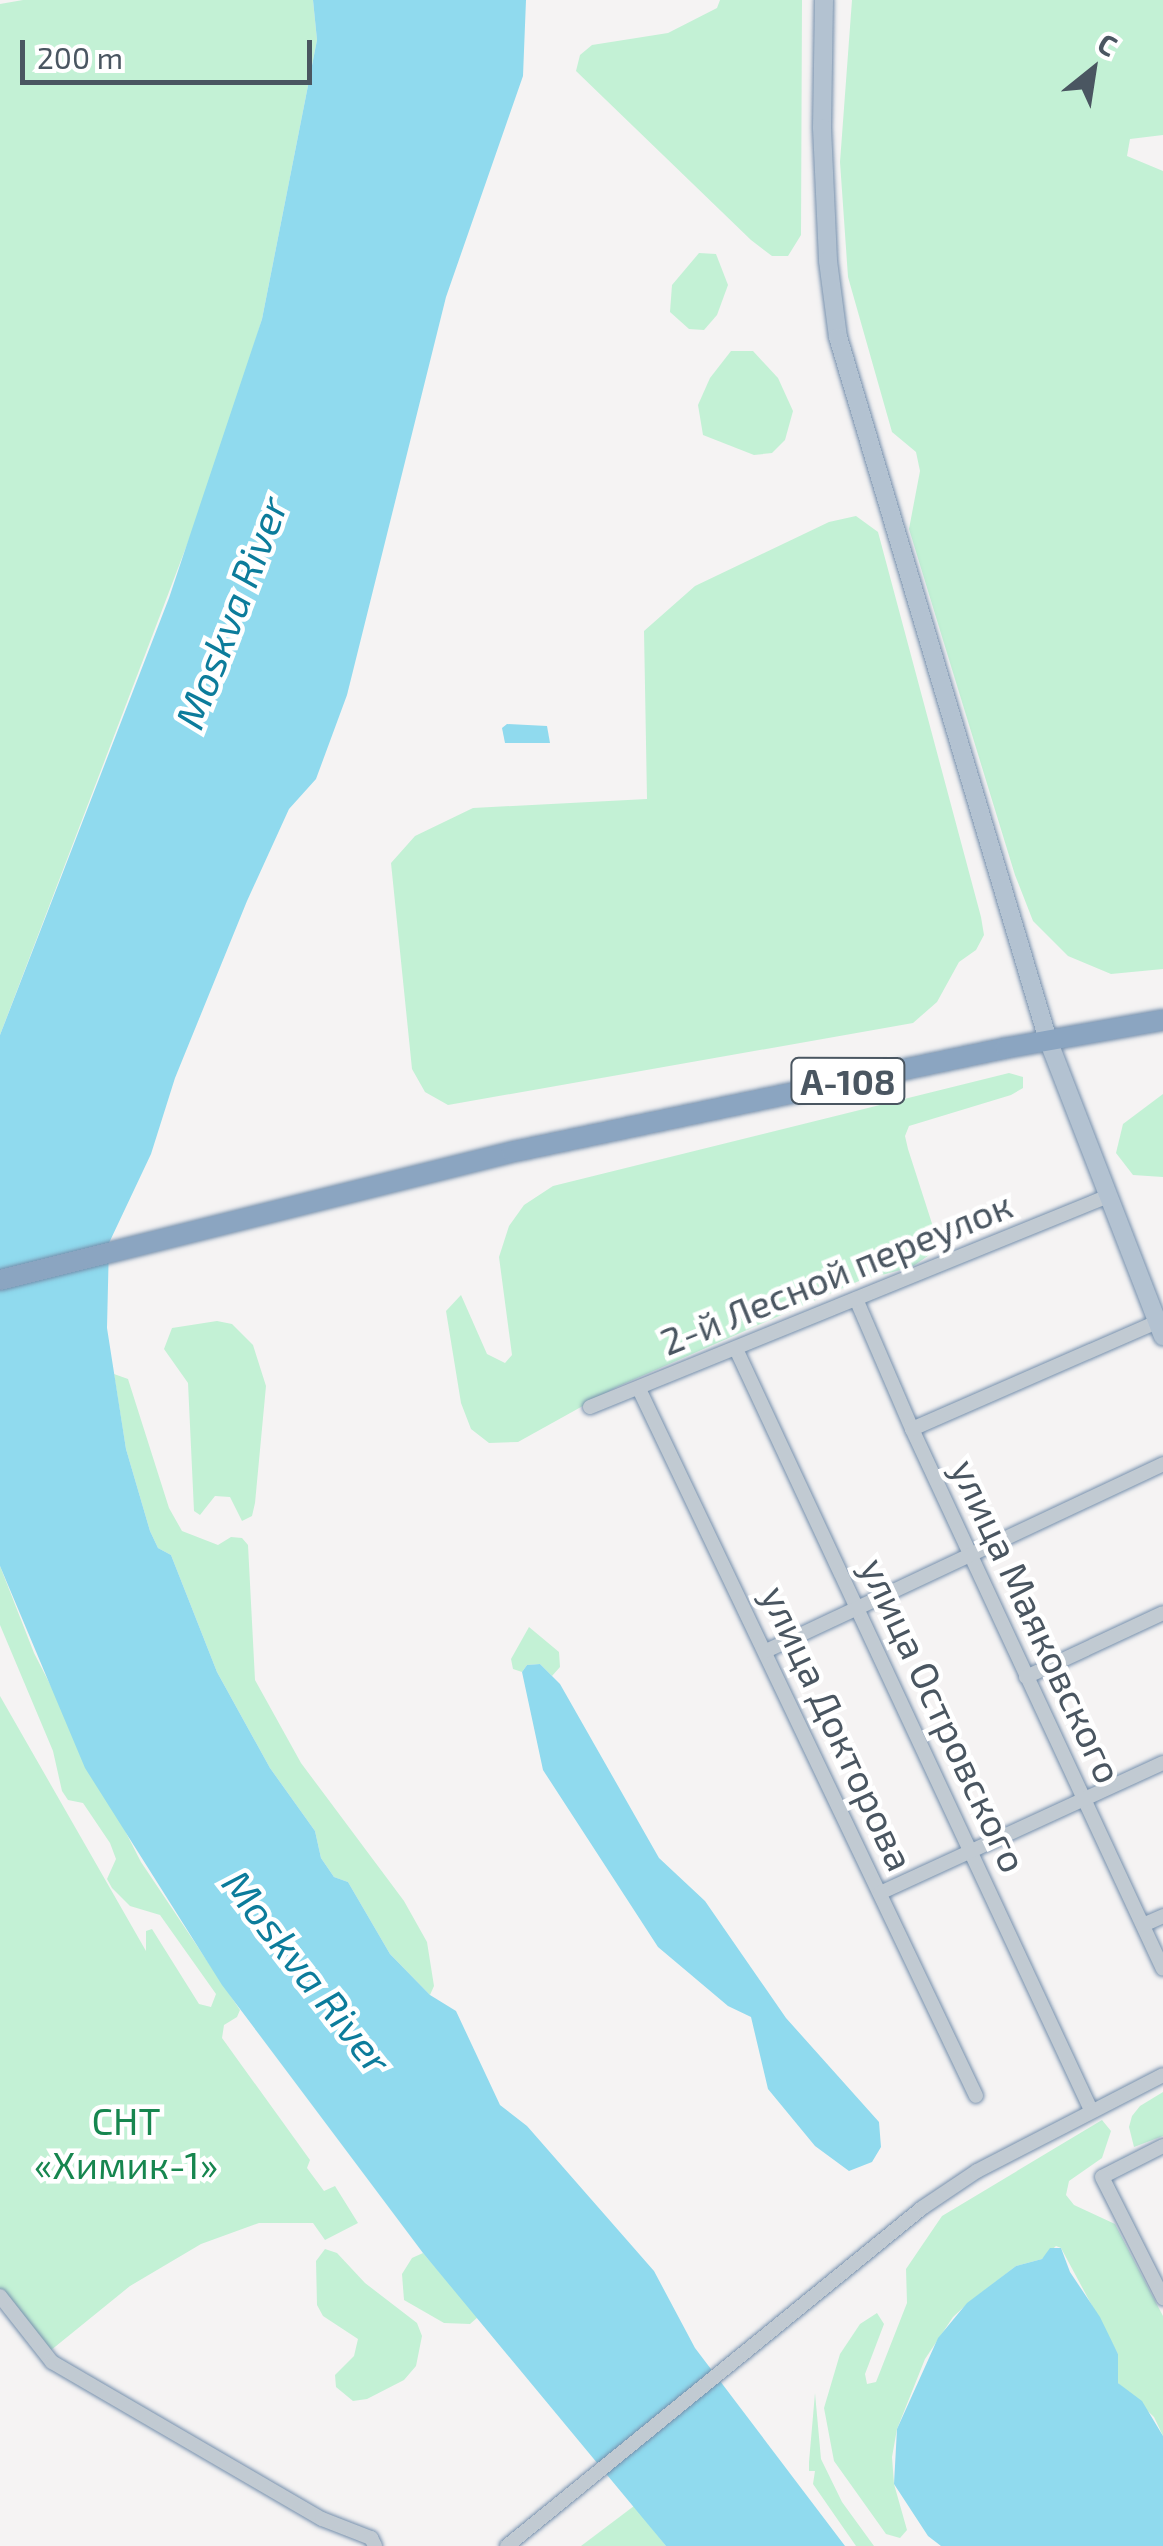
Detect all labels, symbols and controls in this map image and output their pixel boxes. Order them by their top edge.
scale bar [25,20,318,82]
north arrow [1043,20,1143,120]
text: С [1092,25,1124,63]
text: 200 m [37,39,123,75]
water label: Moskva River [164,489,296,735]
road number: А-108 [788,1051,908,1111]
street label: 2-й Лесной переулок [654,1182,1018,1364]
street label: улица Маяковского [942,1452,1132,1790]
street label: улица Островского [851,1551,1037,1879]
street label: улица Докторова [752,1578,924,1878]
water label: Moskva River [214,1860,402,2082]
park label: СНТ «Химик-1» [34,2098,218,2188]

